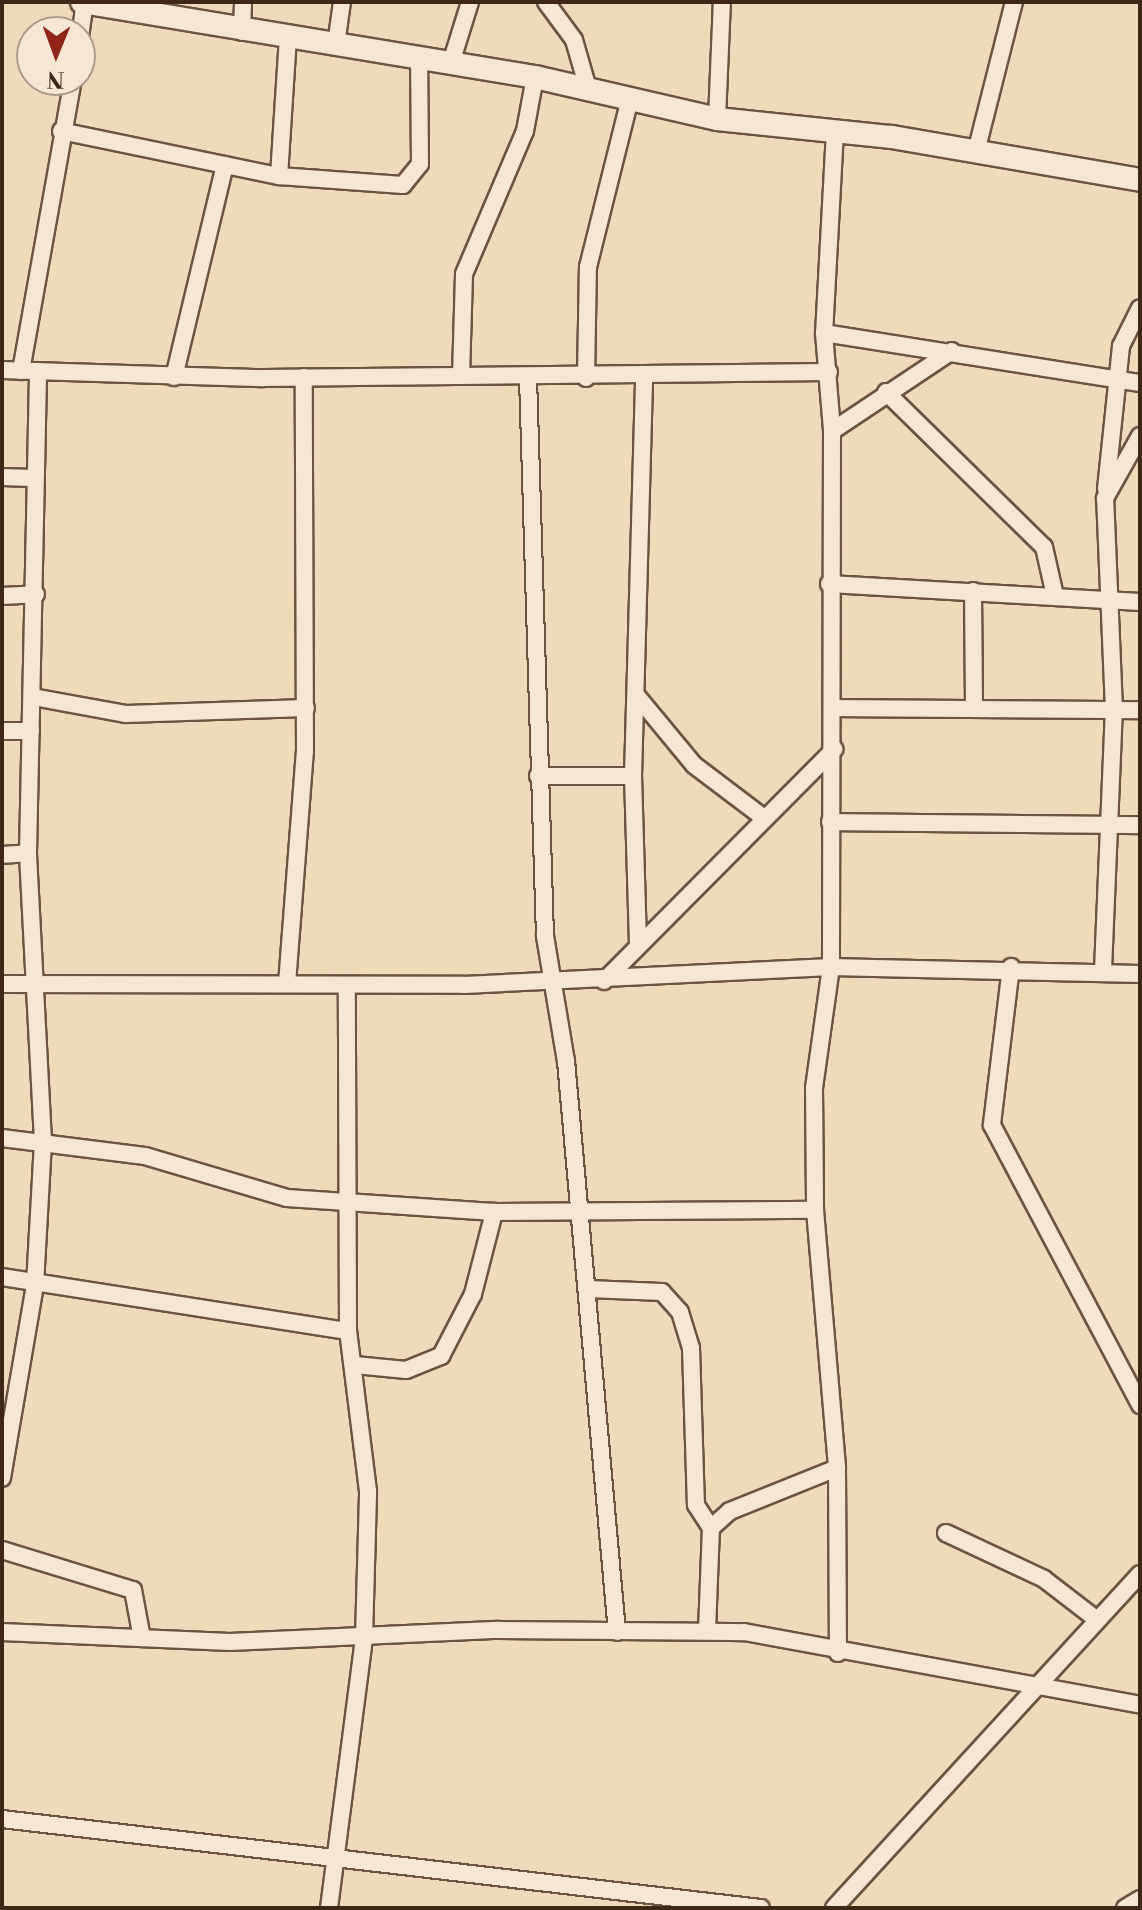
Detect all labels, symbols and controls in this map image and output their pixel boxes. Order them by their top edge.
north arrow [16,16,96,96]
text: N [47,65,65,92]

